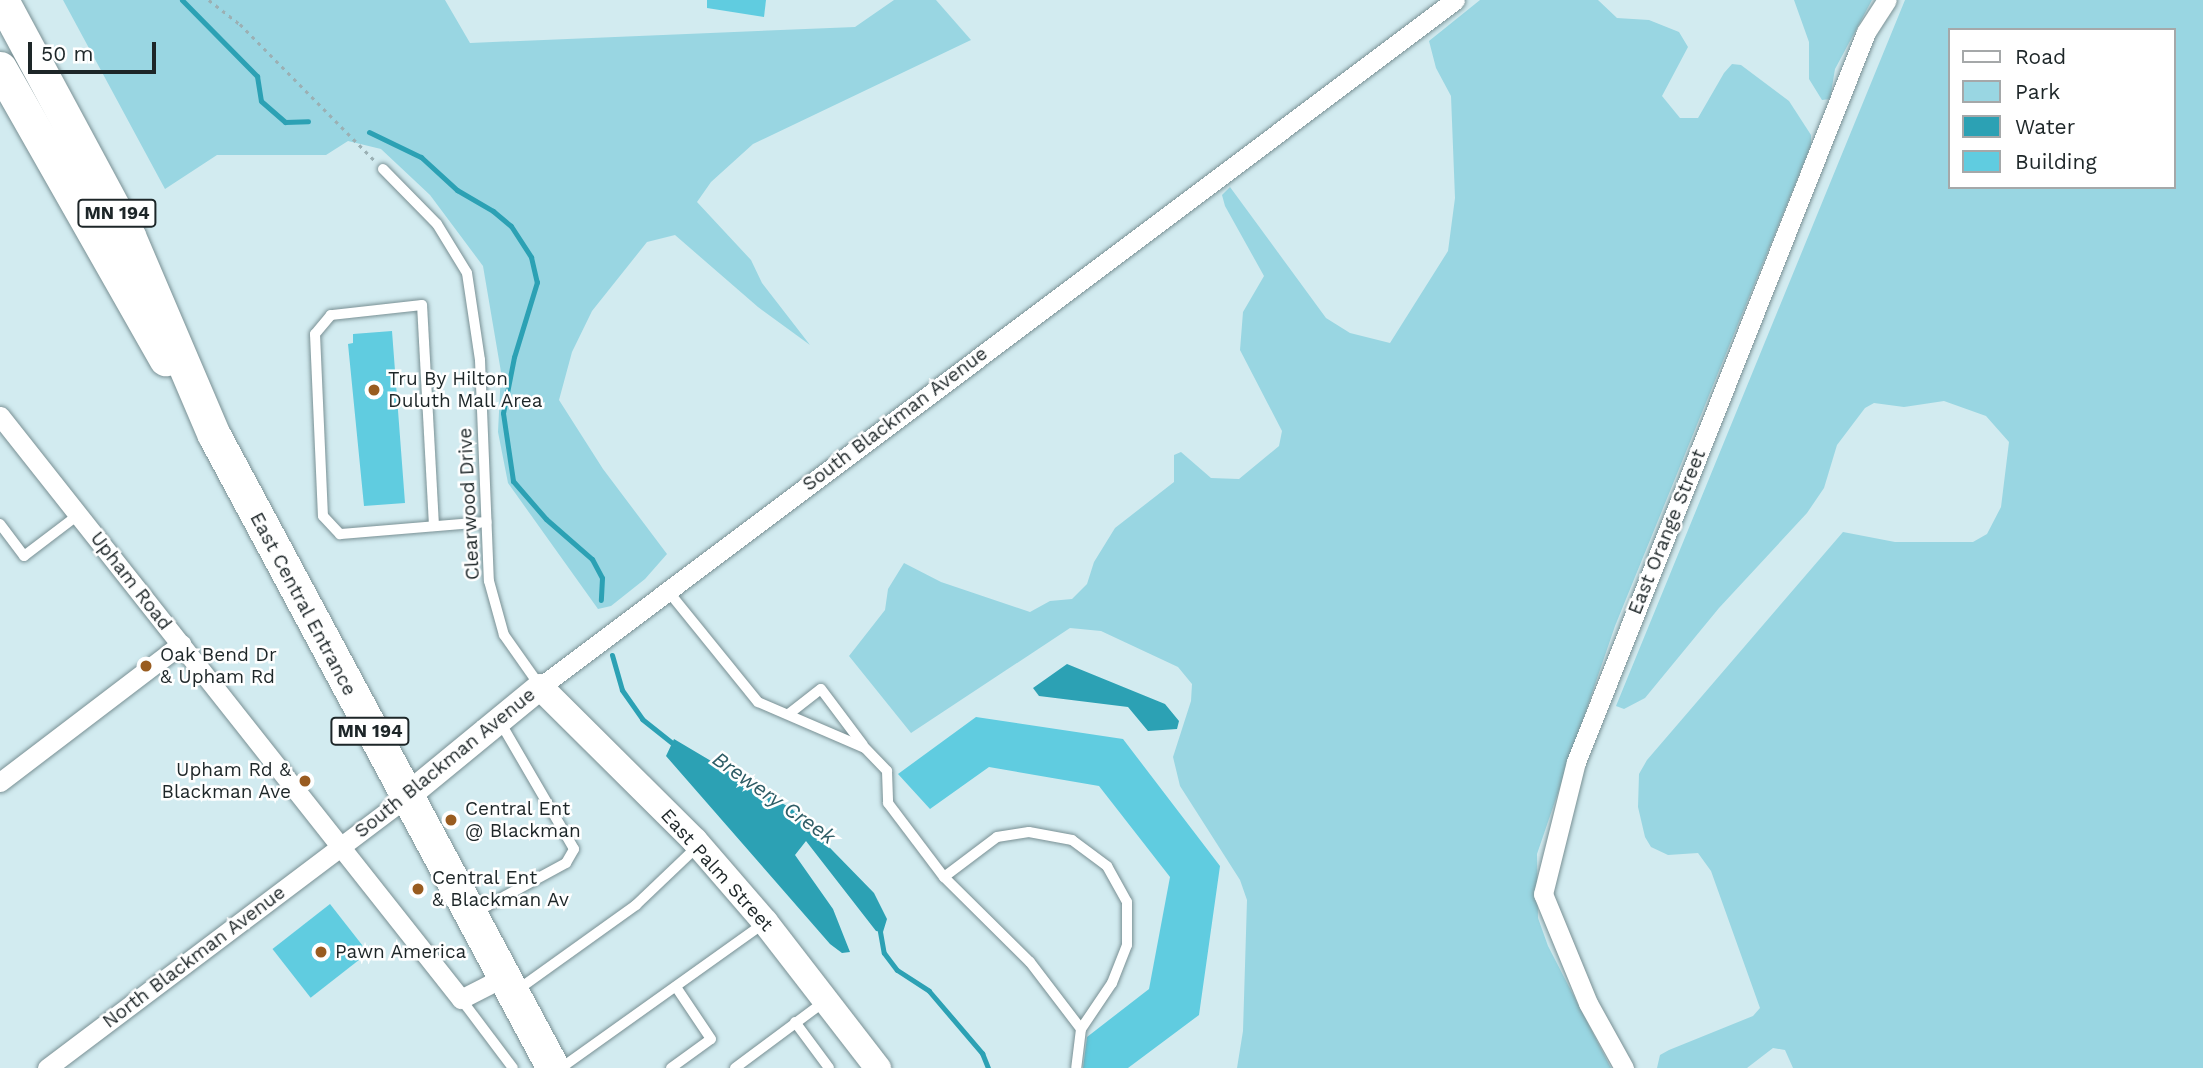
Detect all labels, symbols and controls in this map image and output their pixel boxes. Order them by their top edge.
scale bar [32,28,159,72]
legend [1948,28,2175,189]
text: 50 m [41,41,93,66]
text: Road [2015,44,2066,69]
text: Park [2015,79,2060,104]
text: Water [2015,114,2075,139]
text: Building [2015,149,2097,174]
road number: MN 194 [77,198,157,228]
street label: South Blackman Avenue [798,342,992,496]
place label: Tru By Hilton Duluth Mall Area [388,368,544,412]
marker: Tru By Hilton Duluth Mall Area [366,382,382,398]
street label: Clearwood Drive [454,427,484,581]
street label: East Orange Street [1623,446,1711,618]
street label: East Central Entrance [245,508,361,700]
street label: Upham Road [85,527,177,635]
place label: Oak Bend Dr & Upham Rd [160,644,277,688]
marker: Oak Bend Dr & Upham Rd [138,658,154,674]
street label: South Blackman Avenue [350,683,540,843]
road number: MN 194 [330,716,410,746]
water label: Brewery Creek [707,746,841,850]
place label: Upham Rd & Blackman Ave [161,759,291,803]
marker: Upham Rd & Blackman Ave [297,773,313,789]
place label: Central Ent @ Blackman [465,798,581,842]
street label: East Palm Street [656,804,778,936]
marker: Central Ent @ Blackman [443,812,459,828]
place label: Central Ent & Blackman Av [432,867,570,911]
street label: North Blackman Avenue [98,881,290,1033]
marker: Central Ent & Blackman Av [410,881,426,897]
place label: Pawn America [335,941,467,963]
marker: Pawn America [313,944,329,960]

